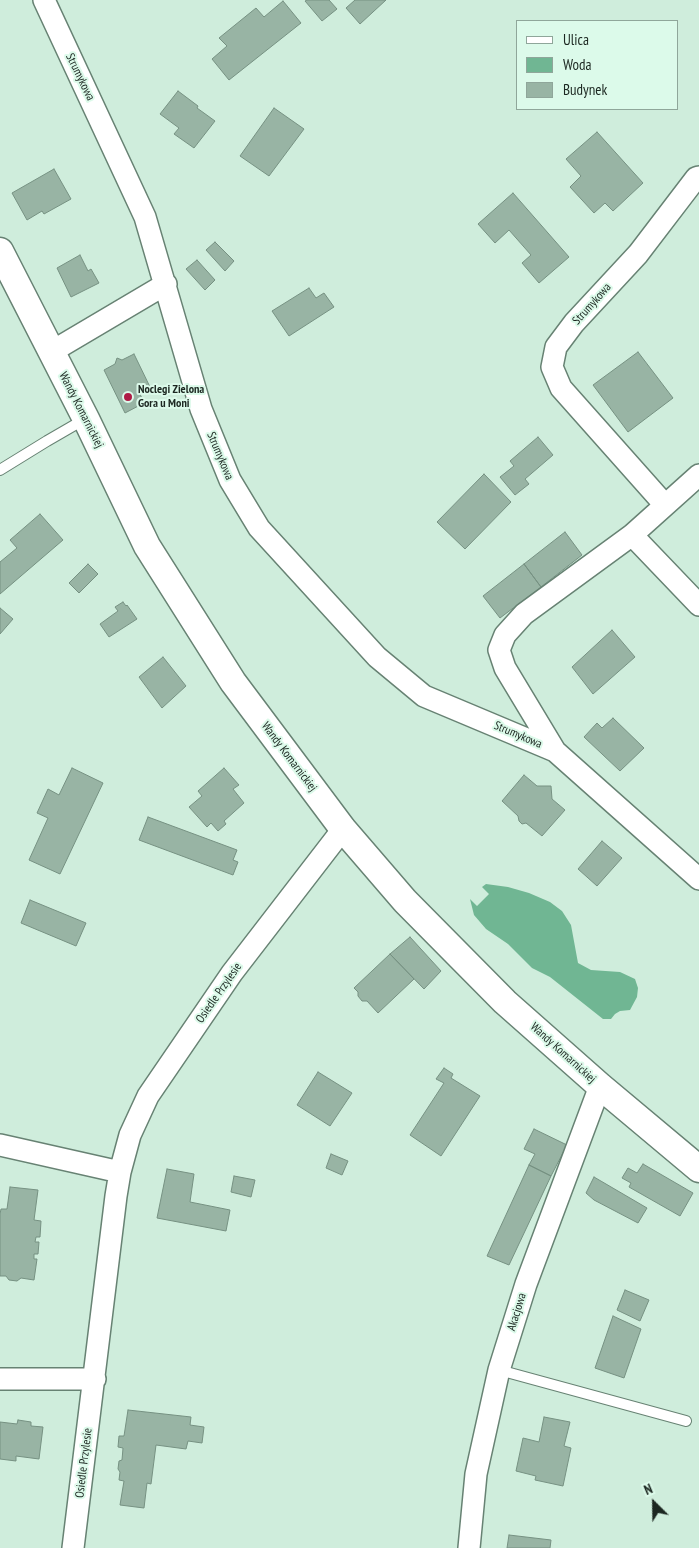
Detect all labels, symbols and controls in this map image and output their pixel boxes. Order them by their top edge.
legend [516,20,679,110]
text: Ulica [563,30,589,49]
street label: Strumykowa [62,51,98,103]
text: Woda [563,55,592,74]
text: Budynek [563,80,607,99]
street label: Strumykowa [570,280,614,328]
street label: Wandy Komarnickiej [56,370,106,450]
place label: Noclegi Zielona Gora u Moni [138,383,204,411]
marker: Noclegi Zielona Gora u Moni [122,391,134,403]
street label: Strumykowa [203,430,237,482]
street label: Strumykowa [492,718,544,752]
street label: Wandy Komarnickiej [258,719,320,795]
street label: Osiedle Przylesie [193,960,245,1026]
street label: Wandy Komarnickiej [527,1020,599,1086]
street label: Akacjowa [504,1291,530,1333]
street label: Osiedle Przylesie [73,1427,95,1499]
north arrow [629,1478,679,1528]
text: N [641,1479,655,1499]

